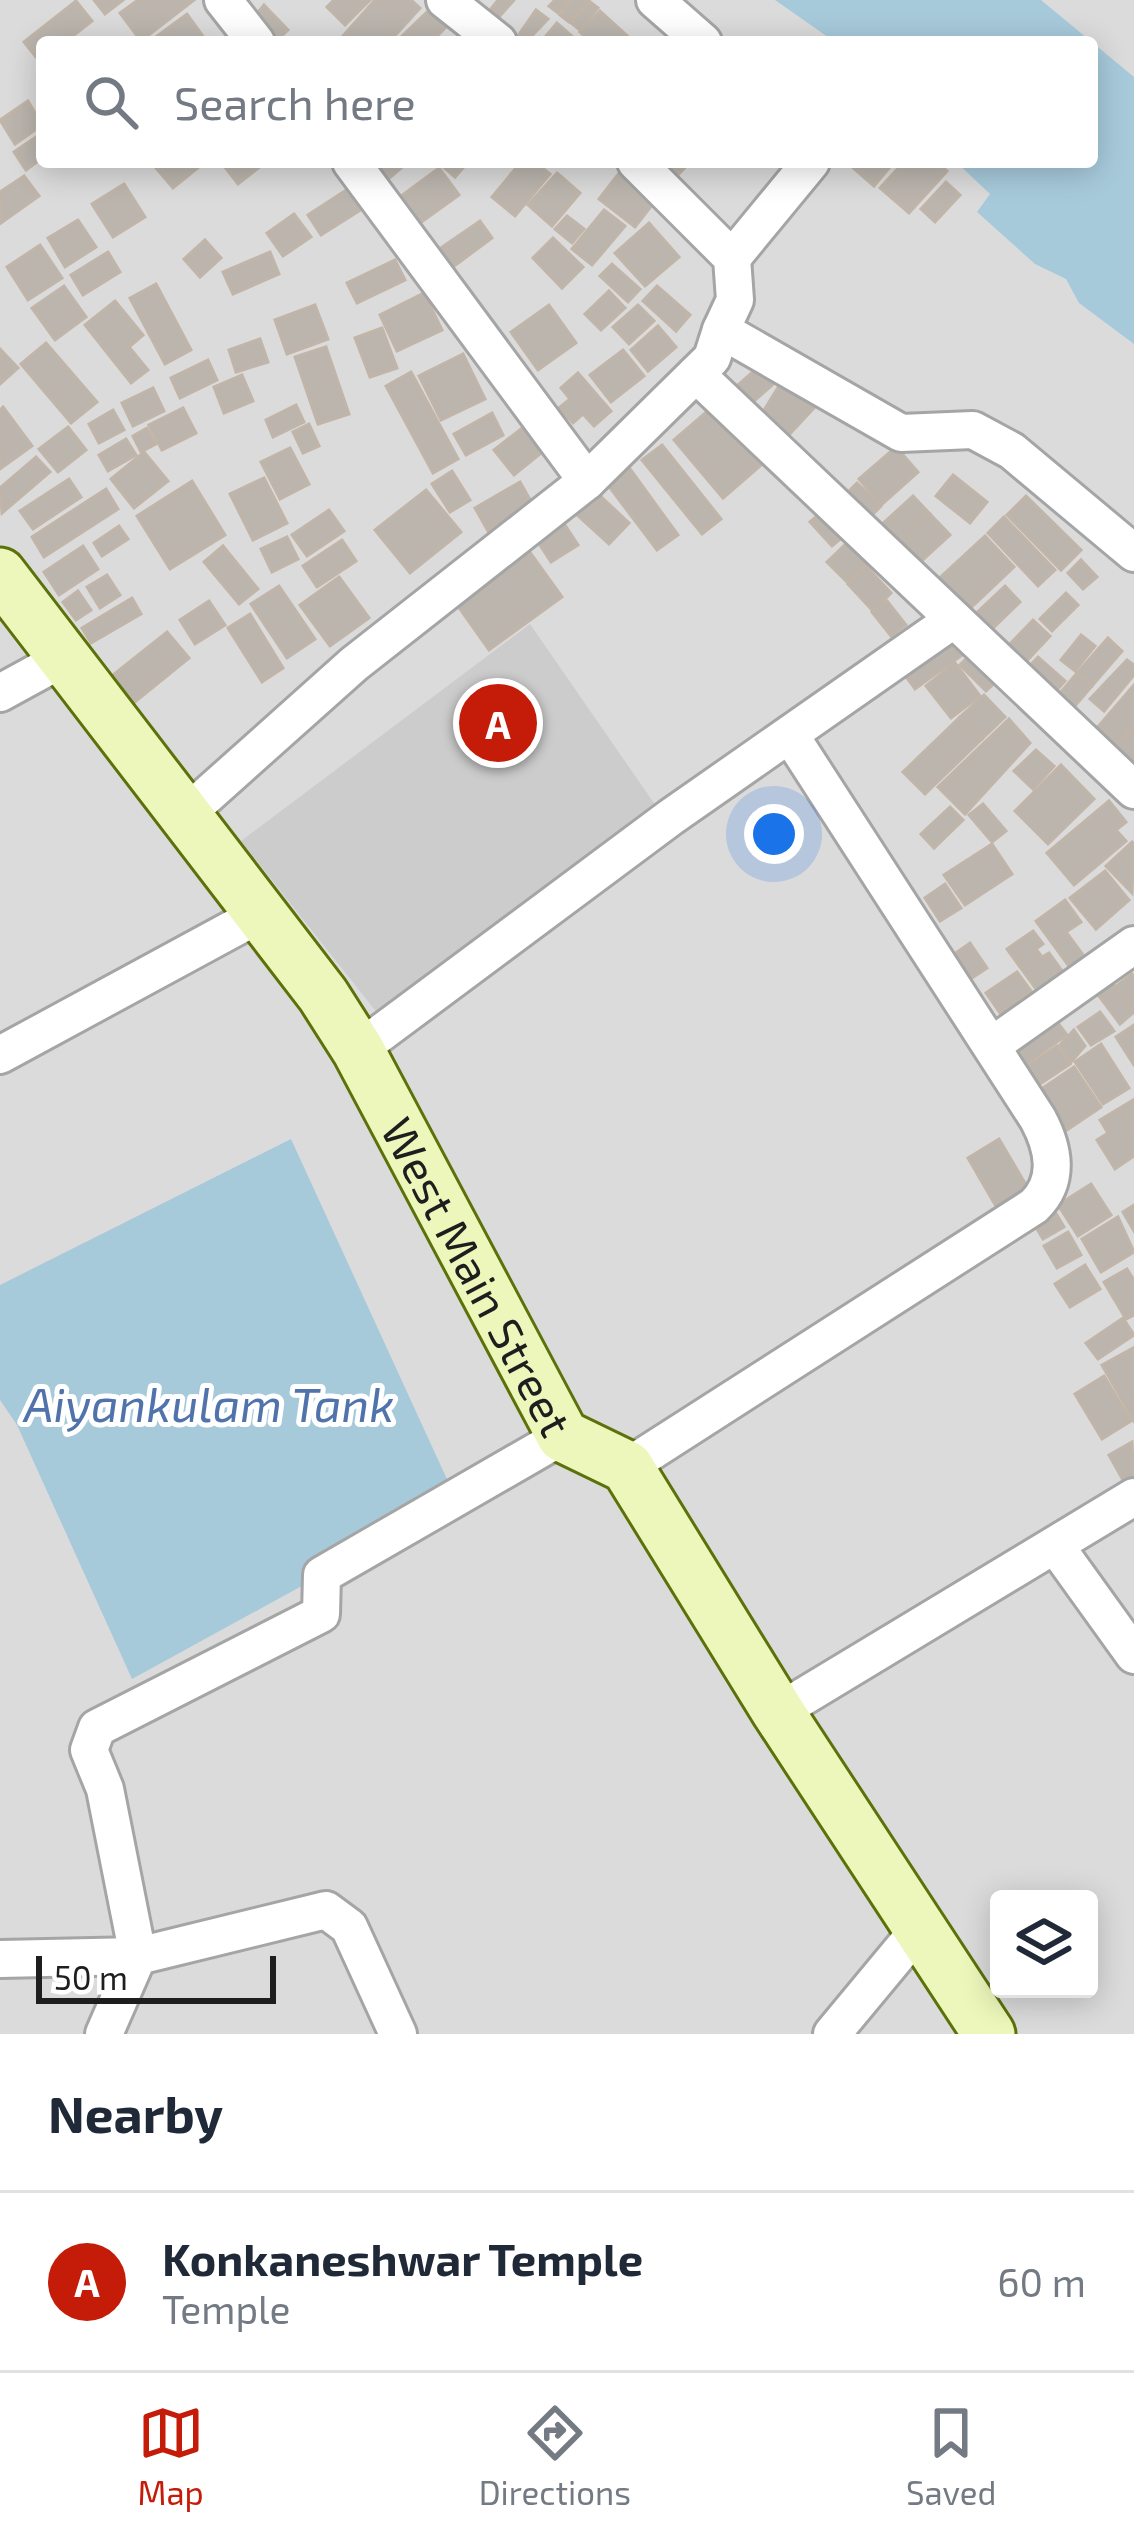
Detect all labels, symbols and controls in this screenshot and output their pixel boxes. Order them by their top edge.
search box [36,36,1098,168]
icon: search [78,69,144,135]
text: Search here [174,75,416,129]
pin: A [459,678,537,768]
your location [744,804,804,864]
street label: West Main Street [372,1108,585,1445]
water label: Aiyankulam Tank [22,1374,394,1432]
map controls [990,1890,1098,1998]
button: layers [990,1890,1098,1998]
scale bar [36,1950,276,2003]
text: 50 m [54,1957,128,1997]
text: Nearby [48,2082,223,2143]
text: Konkaneshwar Temple [162,2231,643,2285]
text: A [74,2258,100,2305]
text: 60 m [997,2258,1086,2305]
text: Temple [162,2285,291,2332]
tab: Map [138,2400,204,2512]
tab: Directions [479,2400,631,2512]
tab: Saved [906,2400,996,2512]

